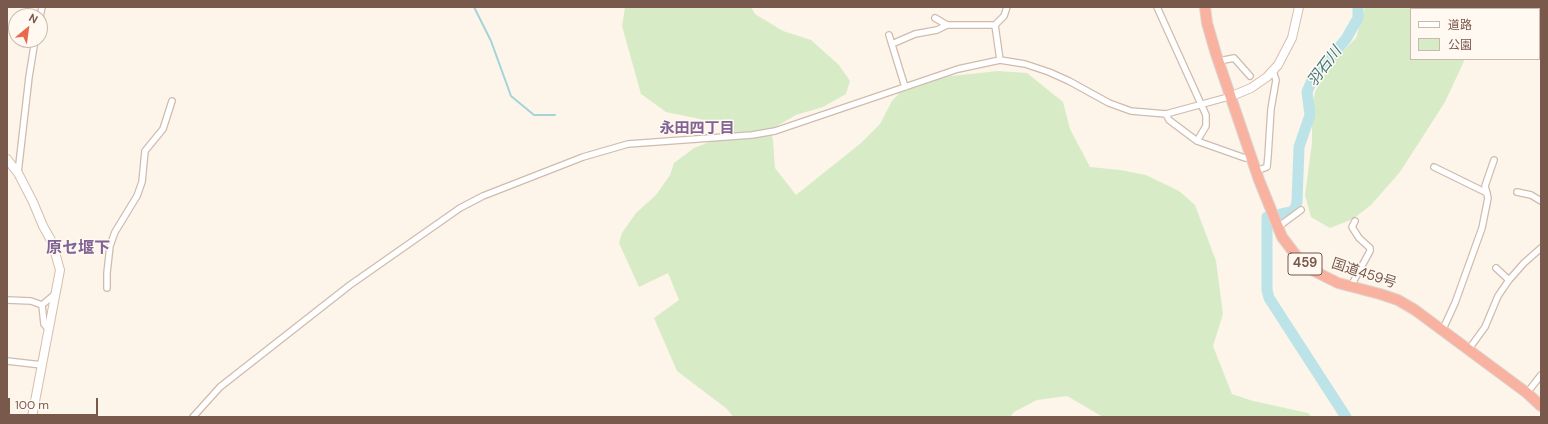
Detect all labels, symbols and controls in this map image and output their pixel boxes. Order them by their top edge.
north arrow [8,8,48,48]
legend [1410,8,1540,60]
text: N [26,10,40,26]
text: 道路 [1448,17,1472,33]
text: 公園 [1448,37,1472,53]
water label: 羽石川 [1304,44,1346,90]
district label: 永田四丁目 [660,120,734,138]
district label: 原セ堰下 [46,239,110,259]
road number: 459 [1288,253,1322,275]
street label: 国道459号 [1329,256,1399,292]
scale bar [10,390,100,416]
text: 100 m [15,397,49,413]

